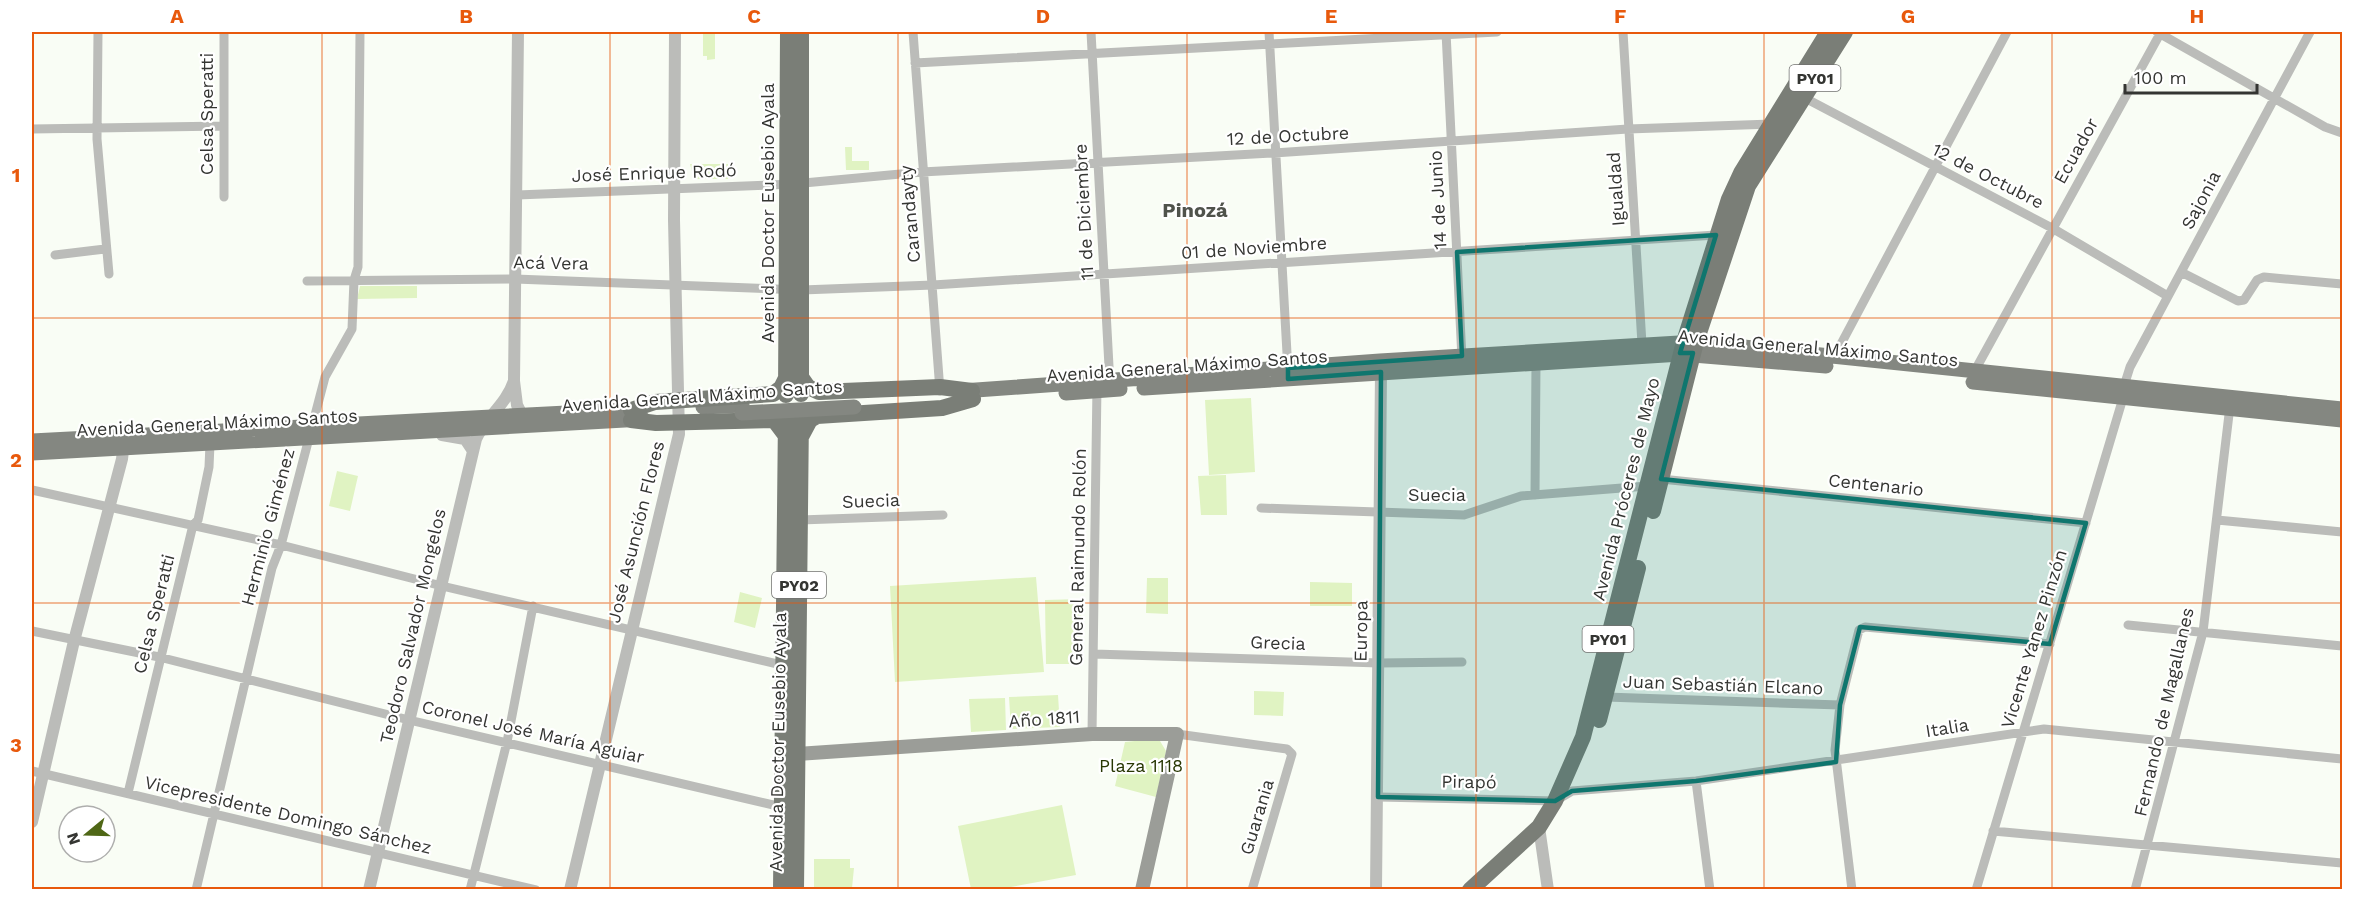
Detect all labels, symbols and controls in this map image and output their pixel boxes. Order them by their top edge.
text: A [170,4,184,28]
text: B [459,4,473,28]
text: C [747,4,761,28]
text: D [1036,4,1050,28]
text: E [1325,4,1337,28]
text: F [1614,4,1626,28]
text: G [1901,4,1915,28]
text: H [2190,4,2204,28]
street label: Celsa Speratti [196,53,217,175]
scale bar [2125,57,2257,95]
road number: PY01 [1790,65,1840,91]
text: 100 m [2134,67,2187,88]
street label: Avenida Doctor Eusebio Ayala [757,83,778,343]
street label: Ecuador [2049,114,2102,187]
street label: 12 de Octubre [1226,122,1350,149]
street label: 12 de Octubre [1929,138,2048,213]
street label: 11 de Diciembre [1069,143,1098,281]
street label: 14 de Junio [1424,150,1451,250]
street label: Igualdad [1602,151,1629,227]
street label: José Enrique Rodó [571,159,737,186]
text: 1 [12,163,20,187]
street label: Carandayty [895,164,924,264]
street label: Sajonia [2176,167,2225,233]
district label: Pinozá [1162,198,1228,222]
street label: 01 de Noviembre [1180,232,1328,263]
street label: Acá Vera [513,251,589,274]
street label: Avenida General Máximo Santos [1677,325,1959,370]
street label: Avenida General Máximo Santos [1046,345,1328,386]
street label: Avenida General Máximo Santos [561,375,843,416]
street label: Avenida Próceres de Mayo [1588,375,1663,603]
street label: Avenida General Máximo Santos [76,405,358,440]
street label: José Asunción Flores [603,439,668,625]
street label: Herminio Giménez [236,446,299,608]
text: 2 [10,448,22,472]
street label: General Raimundo Rolón [1065,448,1090,666]
street label: Centenario [1827,469,1925,500]
street label: Suecia [1408,484,1466,505]
street label: Suecia [842,489,900,512]
street label: Teodoro Salvador Mongelos [375,506,450,745]
street label: Vicente Yanez Pinzón [1996,547,2071,731]
street label: Celsa Speratti [129,552,179,676]
road number: PY02 [772,572,826,598]
street label: Europa [1349,600,1372,662]
street label: Fernando de Magallanes [2129,605,2198,818]
street label: Avenida Doctor Eusebio Ayala [765,612,790,872]
road number: PY01 [1582,626,1634,652]
street label: Grecia [1250,631,1306,654]
street label: Juan Sebastián Elcano [1622,671,1824,698]
street label: Coronel José María Aguiar [420,696,646,767]
street label: Año 1811 [1007,706,1080,731]
street label: Italia [1924,714,1970,741]
text: 3 [10,733,22,757]
park label: Plaza 1118 [1099,755,1183,776]
street label: Vicepresidente Domingo Sánchez [143,771,434,858]
street label: Pirapó [1441,771,1497,792]
street label: Guarania [1235,777,1278,857]
north arrow [57,804,117,864]
text: N [62,830,84,847]

